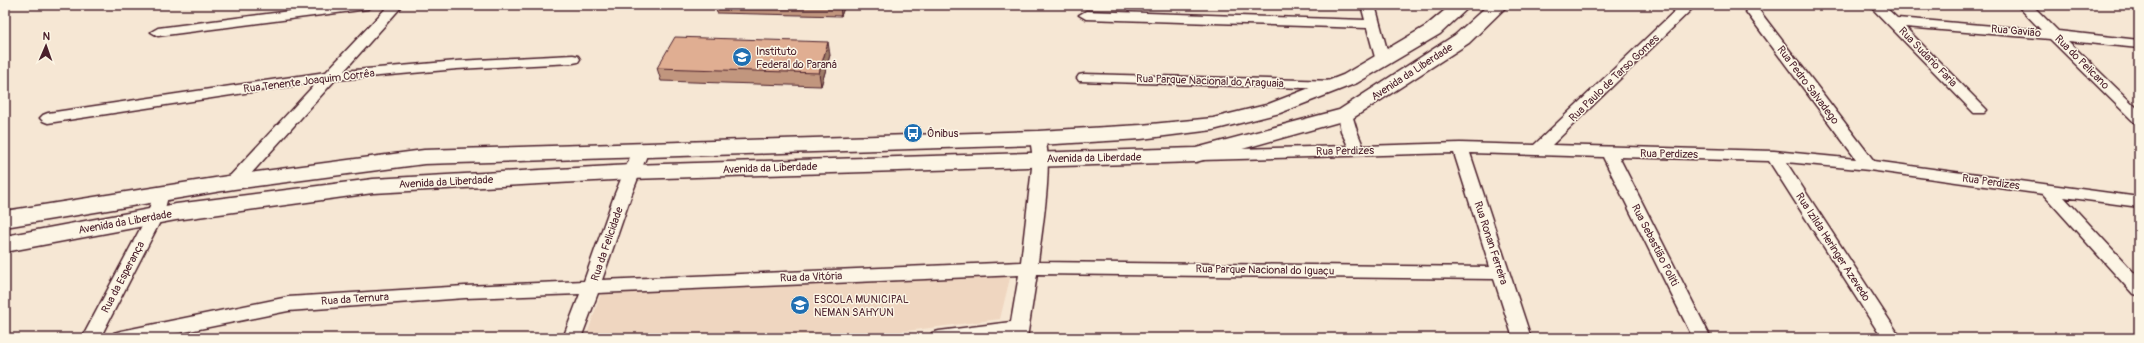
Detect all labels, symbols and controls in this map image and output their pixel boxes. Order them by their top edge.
street label: Rua Gavião [1990,22,2042,40]
street label: Rua Sudario Faria [1896,24,1960,90]
north arrow [26,26,66,66]
text: N [42,30,51,43]
street label: Rua Paulo de Tarso Gomes [1566,31,1662,124]
street label: Rua do Pelicano [2052,32,2112,92]
street label: Avenida da Liberdade [1369,40,1456,103]
street label: Rua Pedro Salvadego [1774,43,1842,127]
place label: Instituto Federal do Paraná [756,45,837,71]
school or university icon: Instituto Federal do Paraná [731,46,753,68]
street label: Rua Tenente Joaquim Corrêa [243,66,375,96]
street label: Rua Parque Nacional do Araguaia [1136,72,1284,90]
bus stop icon: Ônibus [902,122,924,144]
place label: Ônibus [927,127,959,140]
street label: Rua Perdizes [1316,144,1374,158]
street label: Rua Perdizes [1640,147,1698,161]
street label: Avenida da Liberdade [1047,151,1142,165]
street label: Avenida da Liberdade [722,160,818,176]
street label: Rua Perdizes [1961,172,2021,192]
street label: Avenida da Liberdade [398,173,494,191]
street label: Rua Izilda Heringer Azevedo [1793,190,1873,304]
street label: Rua Ronan Ferreira [1471,200,1511,286]
street label: Rua Sebastião Politi [1629,202,1681,288]
street label: Rua da Felicidade [588,205,626,283]
street label: Avenida da Liberdade [77,207,173,237]
street label: Rua da Esperança [99,239,147,315]
street label: Rua Parque Nacional do Iguaçu [1195,262,1335,278]
street label: Rua da Vitória [780,269,842,285]
street label: Rua da Ternura [321,290,389,308]
place label: ESCOLA MUNICIPAL NEMAN SAHYUN [814,293,909,319]
school or university icon: ESCOLA MUNICIPAL NEMAN SAHYUN [789,294,811,316]

